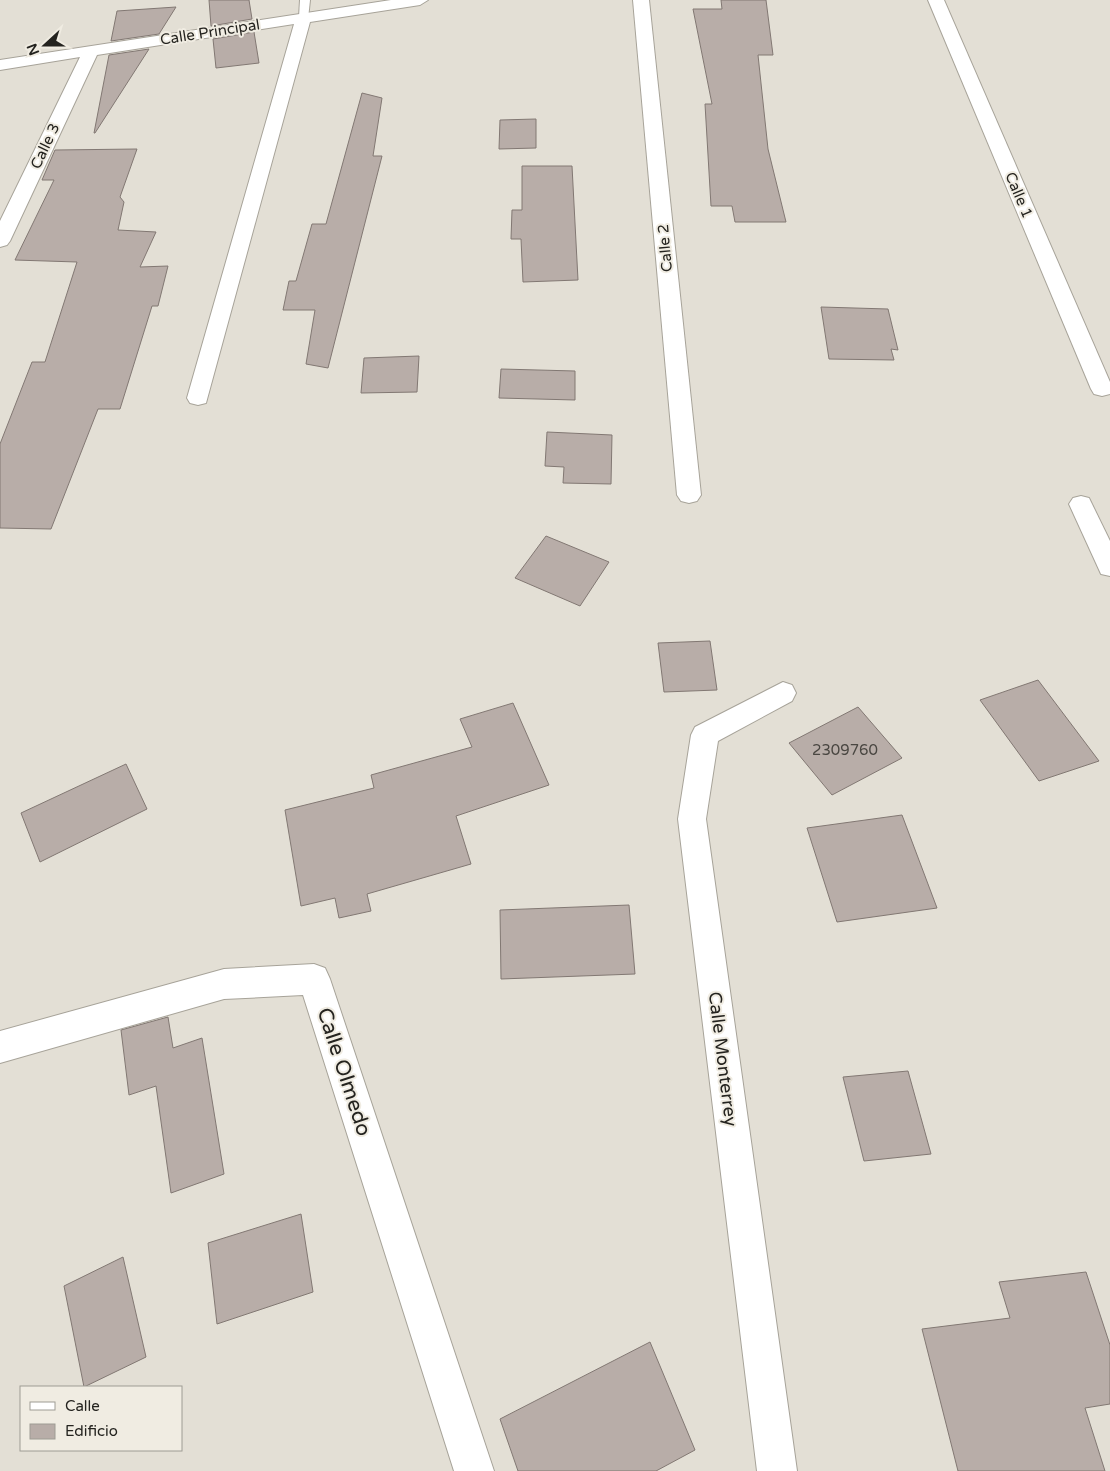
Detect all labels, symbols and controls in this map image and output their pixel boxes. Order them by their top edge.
street label: Calle Principal [159,15,261,49]
north arrow [20,20,70,70]
text: N [23,41,43,58]
street label: Calle 3 [27,120,63,172]
street label: Calle 1 [1001,169,1037,221]
street label: Calle 2 [654,223,676,273]
house number: 2309760 [812,741,878,759]
street label: Calle Monterrey [704,990,742,1128]
street label: Calle Olmedo [311,1005,377,1139]
legend [20,1386,182,1451]
text: Calle [65,1397,100,1415]
text: Edificio [65,1422,118,1440]

